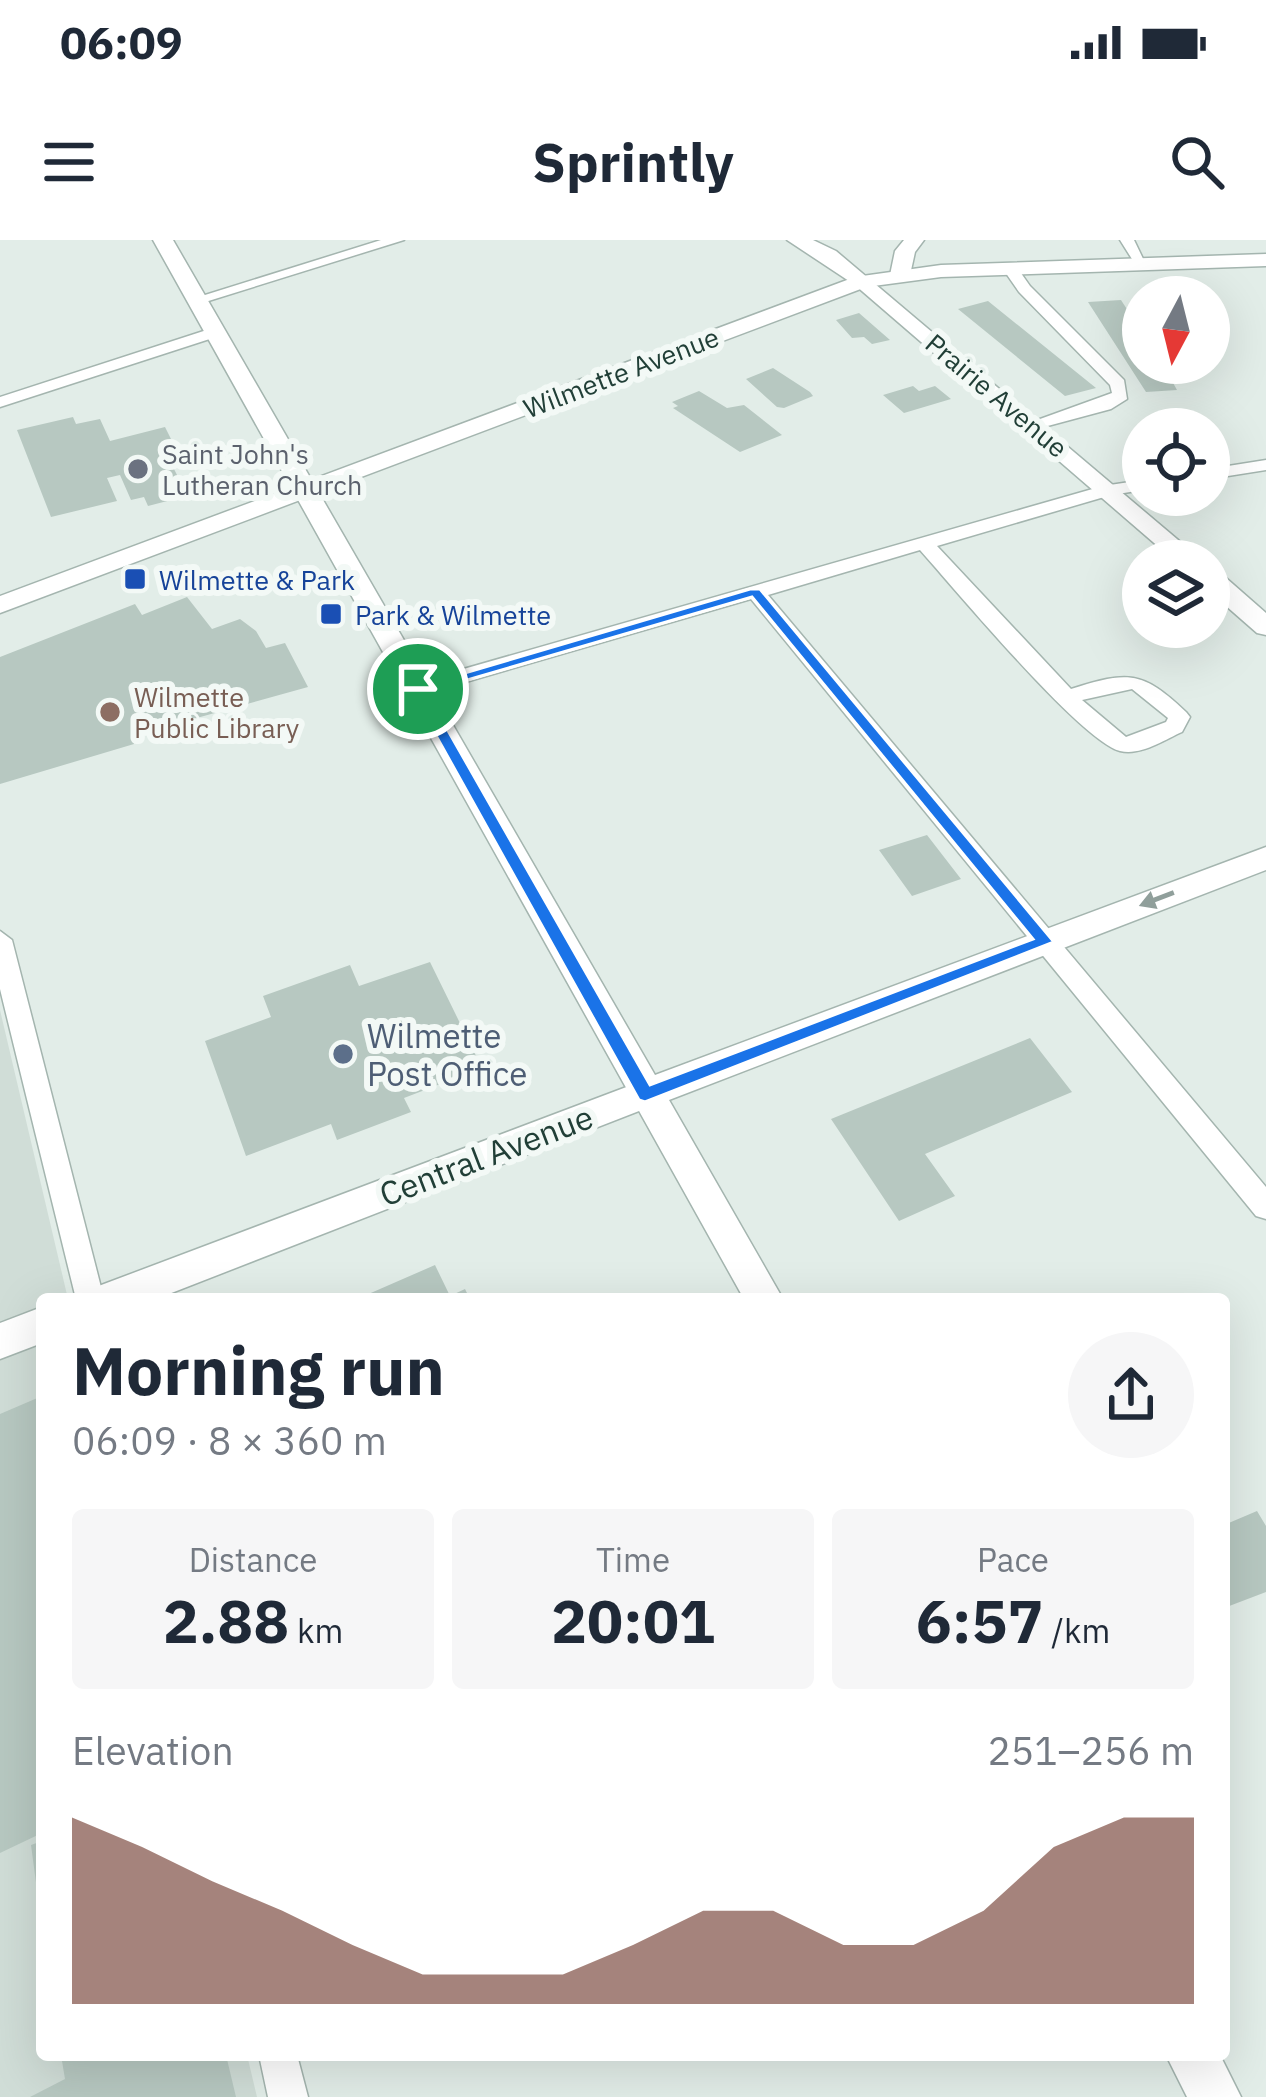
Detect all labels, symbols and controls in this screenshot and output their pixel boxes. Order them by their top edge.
text: 06:09 [60,13,183,71]
text: Sprintly [532,127,734,197]
icon: menu [36,129,102,195]
icon: search [1164,129,1230,195]
north arrow [1122,276,1230,384]
map controls [1122,276,1230,648]
street label: Wilmette Avenue [518,319,724,425]
street label: Prairie Avenue [919,325,1075,465]
button: locate [1122,408,1230,516]
place label: Saint John's Lutheran Church [162,436,362,502]
marker: Saint John's Lutheran Church [125,456,151,482]
button: layers [1122,540,1230,648]
place label: Wilmette & Park [159,562,355,597]
marker: Wilmette & Park [122,566,148,592]
place label: Park & Wilmette [355,597,551,632]
marker: Park & Wilmette [318,601,344,627]
pin [367,638,469,740]
icon: arrive [385,656,451,722]
place label: Wilmette Public Library [134,679,300,745]
marker: Wilmette Public Library [97,699,123,725]
one-way arrow [1138,891,1174,910]
place label: Wilmette Post Office [367,1014,527,1095]
marker: Wilmette Post Office [330,1041,356,1067]
street label: Central Avenue [373,1095,599,1215]
text: Morning run [72,1327,445,1413]
button: share [1068,1332,1194,1458]
text: 06:09 · 8 × 360 m [72,1415,387,1466]
text: Distance [189,1538,317,1581]
text: Time [596,1538,670,1581]
text: Pace [977,1538,1049,1581]
text: 2.88 [163,1581,289,1660]
text: 20:01 [551,1581,715,1660]
text: 6:57 [916,1581,1044,1660]
text: km [289,1609,343,1652]
text: /km [1044,1609,1110,1652]
text: Elevation [72,1725,234,1776]
text: 251–256 m [987,1725,1194,1776]

